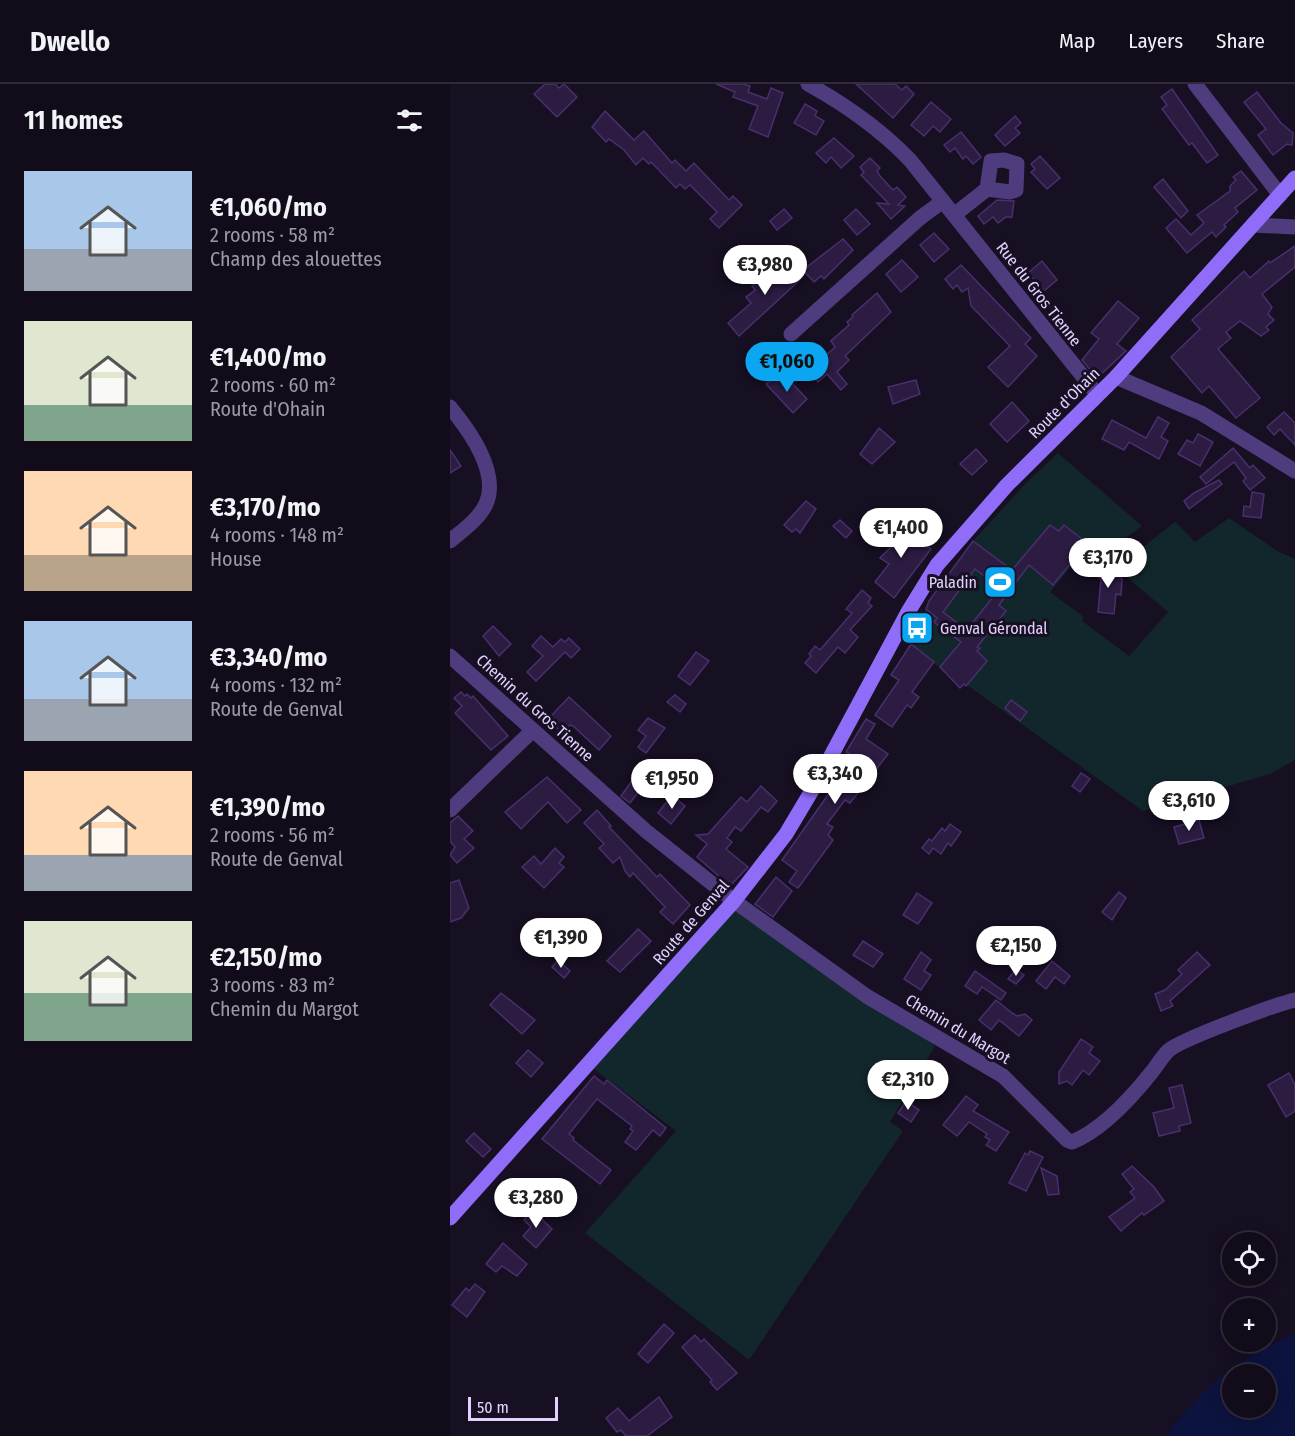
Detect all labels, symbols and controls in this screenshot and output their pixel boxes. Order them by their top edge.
text: Dwello [30,25,110,58]
text: Map [1059,28,1095,54]
text: Layers [1128,28,1183,54]
text: Share [1216,28,1265,54]
icon: filters [393,104,426,137]
text: 11 homes [24,105,123,136]
text: €1,060/mo [210,192,327,223]
icon: home [72,195,144,267]
text: 2 rooms · 58 m² [210,223,335,247]
street label: Rue du Gros Tienne [992,238,1086,350]
pin: €3,980 [716,245,814,296]
text: Champ des alouettes [210,247,382,271]
text: €3,980 [737,252,793,276]
text: €1,400/mo [210,342,326,373]
pin: €1,060 [738,342,836,393]
icon: home [72,345,144,417]
text: €1,060 [759,349,815,373]
street label: Route d'Ohain [1025,364,1103,442]
text: 2 rooms · 60 m² [210,373,336,397]
text: Route d'Ohain [210,397,326,421]
text: €3,170/mo [210,492,321,523]
icon: home [72,495,144,567]
pin: €1,400 [852,508,950,559]
text: €1,400 [874,515,928,539]
text: 4 rooms · 148 m² [210,523,344,547]
pin: €3,170 [1059,538,1157,589]
text: €3,170 [1083,545,1133,569]
text: House [210,547,262,571]
sports icon: Paladin [982,564,1018,600]
place label: Paladin [929,573,977,592]
bus stop icon: Genval Gérondal [899,610,935,646]
place label: Genval Gérondal [940,619,1048,638]
text: €3,340/mo [210,642,327,673]
icon: home [72,645,144,717]
street label: Chemin du Gros Tienne [473,650,598,766]
text: 4 rooms · 132 m² [210,673,342,697]
text: Route de Genval [210,697,343,721]
pin: €3,340 [786,754,884,805]
pin: €1,950 [623,759,721,810]
text: €3,340 [807,761,863,785]
text: €1,950 [645,766,699,790]
pin: €3,610 [1140,781,1238,832]
text: €3,610 [1162,788,1216,812]
text: €1,390/mo [210,792,325,823]
icon: home [72,795,144,867]
text: 2 rooms · 56 m² [210,823,335,847]
text: Route de Genval [210,847,343,871]
street label: Route de Genval [649,876,733,968]
pin: €1,390 [512,918,610,969]
text: €1,390 [534,925,588,949]
pin: €2,150 [967,926,1065,977]
text: €2,150 [990,933,1042,957]
text: €2,150/mo [210,942,322,973]
icon: home [72,945,144,1017]
text: 3 rooms · 83 m² [210,973,335,997]
street label: Chemin du Margot [902,990,1015,1068]
text: Chemin du Margot [210,997,359,1021]
pin: €2,310 [859,1060,957,1111]
text: €2,310 [881,1067,935,1091]
pin: €3,280 [487,1178,585,1229]
text: €3,280 [508,1185,564,1209]
map controls [1222,1232,1276,1418]
button: locate [1222,1232,1276,1286]
button: + [1222,1298,1276,1352]
button: − [1222,1364,1276,1418]
scale bar [468,1394,558,1422]
text: 50 m [477,1398,509,1417]

